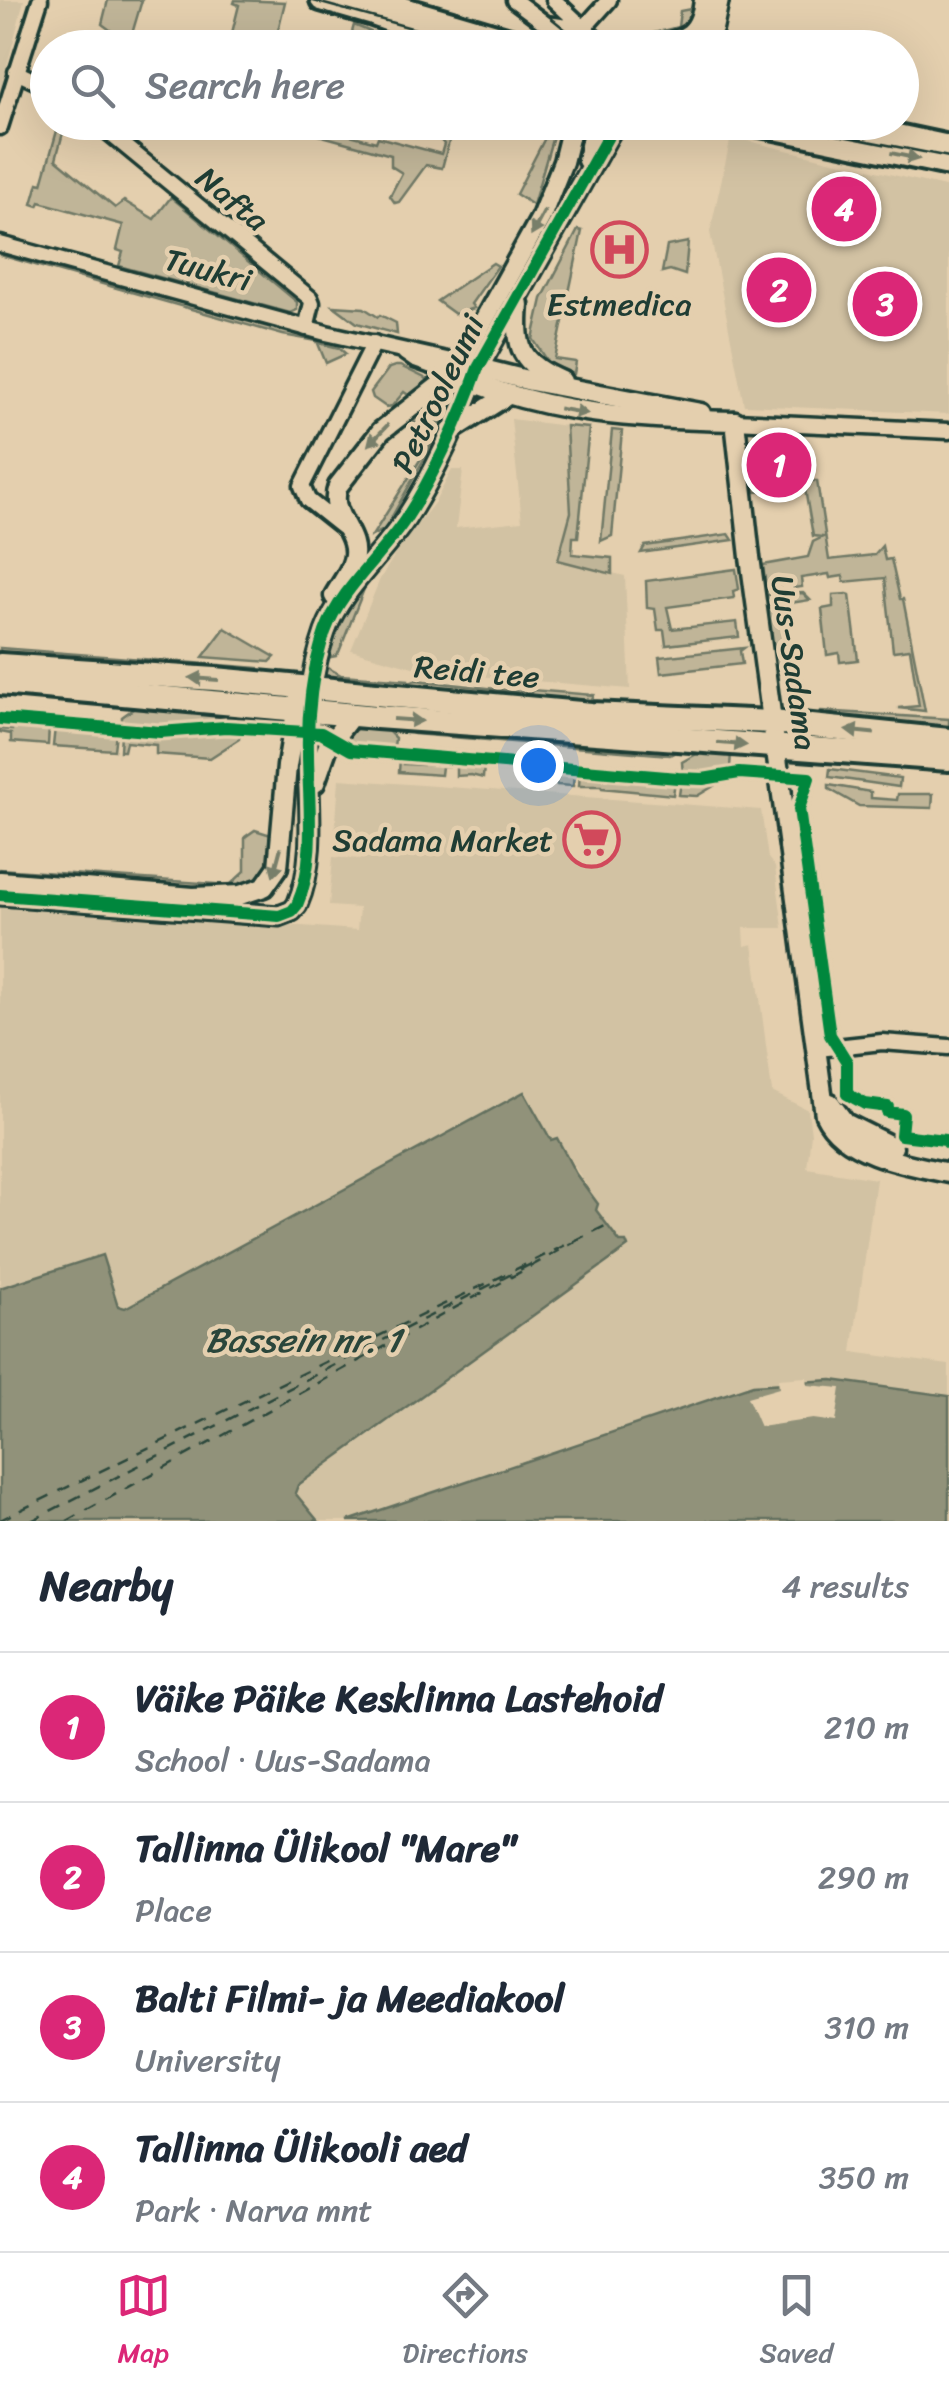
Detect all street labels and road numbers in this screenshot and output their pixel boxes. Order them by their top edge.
street label: Nafta [182,151,282,247]
street label: Tuukri [158,231,259,309]
street label: Petrooleumi [375,304,502,483]
street label: Uus-Sadama [754,572,834,754]
street label: Reidi tee [412,638,542,706]

